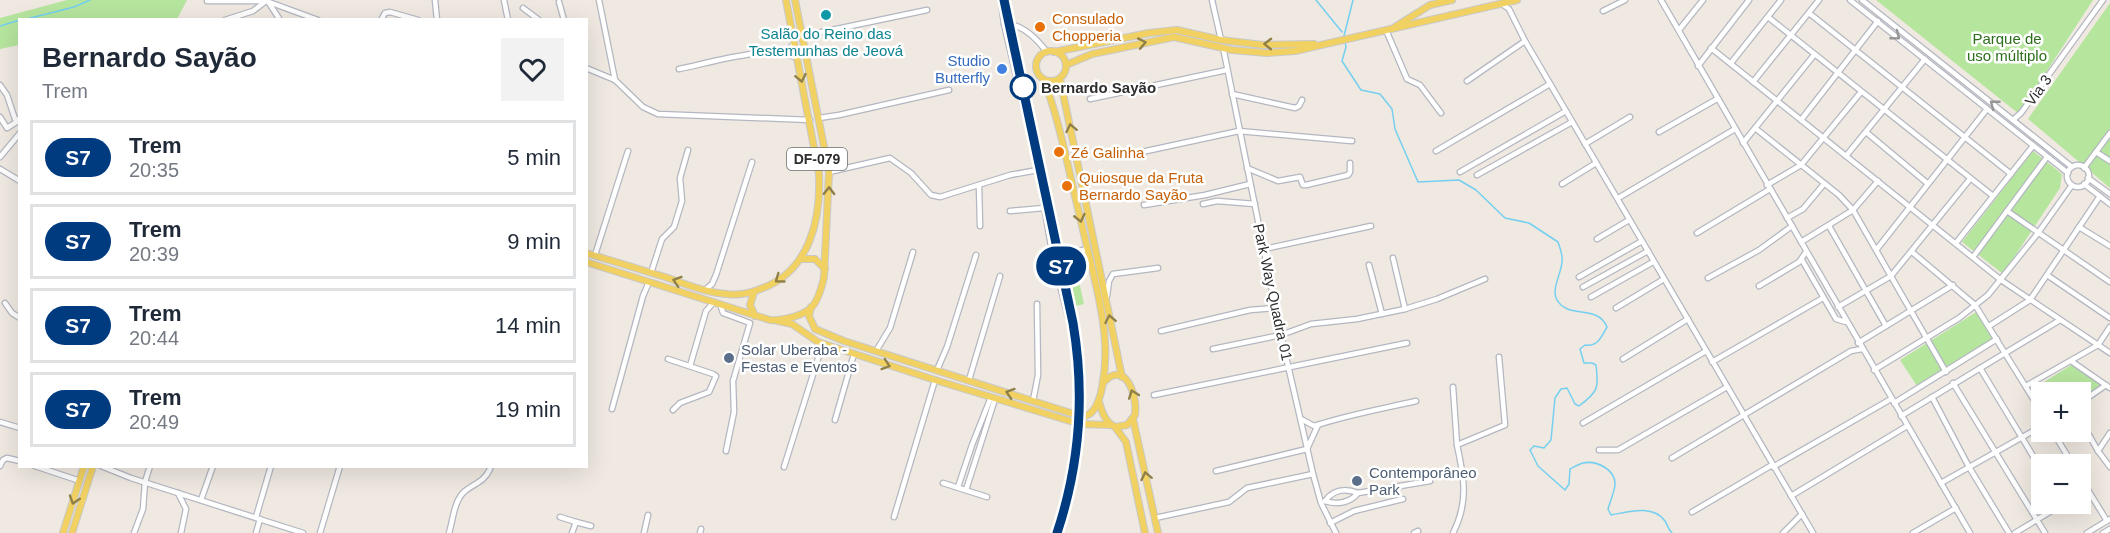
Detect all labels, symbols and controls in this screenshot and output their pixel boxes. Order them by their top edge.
marker: Salão do Reino das Testemunhas de Jeová [819,8,833,22]
place label: Consulado Chopperia [1052,10,1124,44]
marker: Consulado Chopperia [1033,20,1047,34]
place label: Salão do Reino das Testemunhas de Jeová [749,25,904,59]
one-way arrow [1889,29,1900,40]
park label: Parque de uso múltiplo [1967,30,2047,64]
one-way arrow [1137,37,1147,50]
button: heart [501,38,564,101]
one-way arrow [1263,38,1272,51]
text: Bernardo Sayão [42,42,257,73]
place label: Studio Butterfly [935,52,990,86]
marker: Studio Butterfly [995,62,1009,76]
street label: Via 3 [2021,71,2055,109]
one-way arrow [794,73,807,83]
marker: Bernardo Sayão [1010,74,1036,100]
place label: Bernardo Sayão [1041,79,1156,96]
text: Trem [42,80,88,102]
one-way arrow [1990,101,2001,112]
one-way arrow [1065,124,1078,134]
text: Trem [129,133,182,158]
place label: Zé Galinha [1071,144,1145,161]
text: 5 min [507,145,561,170]
marker: Zé Galinha [1052,145,1066,159]
text: S7 [65,146,91,169]
road number: DF-079 [787,148,847,170]
text: 20:35 [129,159,179,181]
place label: Quiosque da Fruta Bernardo Sayão [1079,169,1204,203]
marker: Quiosque da Fruta Bernardo Sayão [1060,179,1074,193]
one-way arrow [823,187,835,196]
one-way arrow [1072,212,1085,222]
text: Trem [129,217,182,242]
street label: Park Way Quadra 01 [1250,222,1296,362]
text: 9 min [507,229,561,254]
text: S7 [65,230,91,253]
text: 20:39 [129,243,179,265]
line badge: S7 [1034,246,1088,286]
text: S7 [1048,255,1074,278]
one-way arrow [775,272,786,283]
one-way arrow [672,276,683,288]
text: Trem [129,301,182,326]
text: 14 min [495,313,561,338]
text: S7 [65,314,91,337]
one-way arrow [1104,315,1117,325]
text: 20:44 [129,327,179,349]
place label: Solar Uberaba - Festas e Eventos [741,341,857,375]
marker: Solar Uberaba - Festas e Eventos [722,351,736,365]
one-way arrow [881,357,891,370]
map controls [2031,382,2091,514]
button: + [2031,382,2091,442]
text: Trem [129,385,182,410]
one-way arrow [1005,388,1016,401]
one-way arrow [1127,389,1140,399]
text: 19 min [495,397,561,422]
text: S7 [65,398,91,421]
text: 20:49 [129,411,179,433]
button: − [2031,454,2091,514]
place label: Contemporâneo Park [1369,464,1477,498]
one-way arrow [1140,471,1153,481]
marker: Contemporâneo Park [1350,474,1364,488]
one-way arrow [68,494,81,505]

